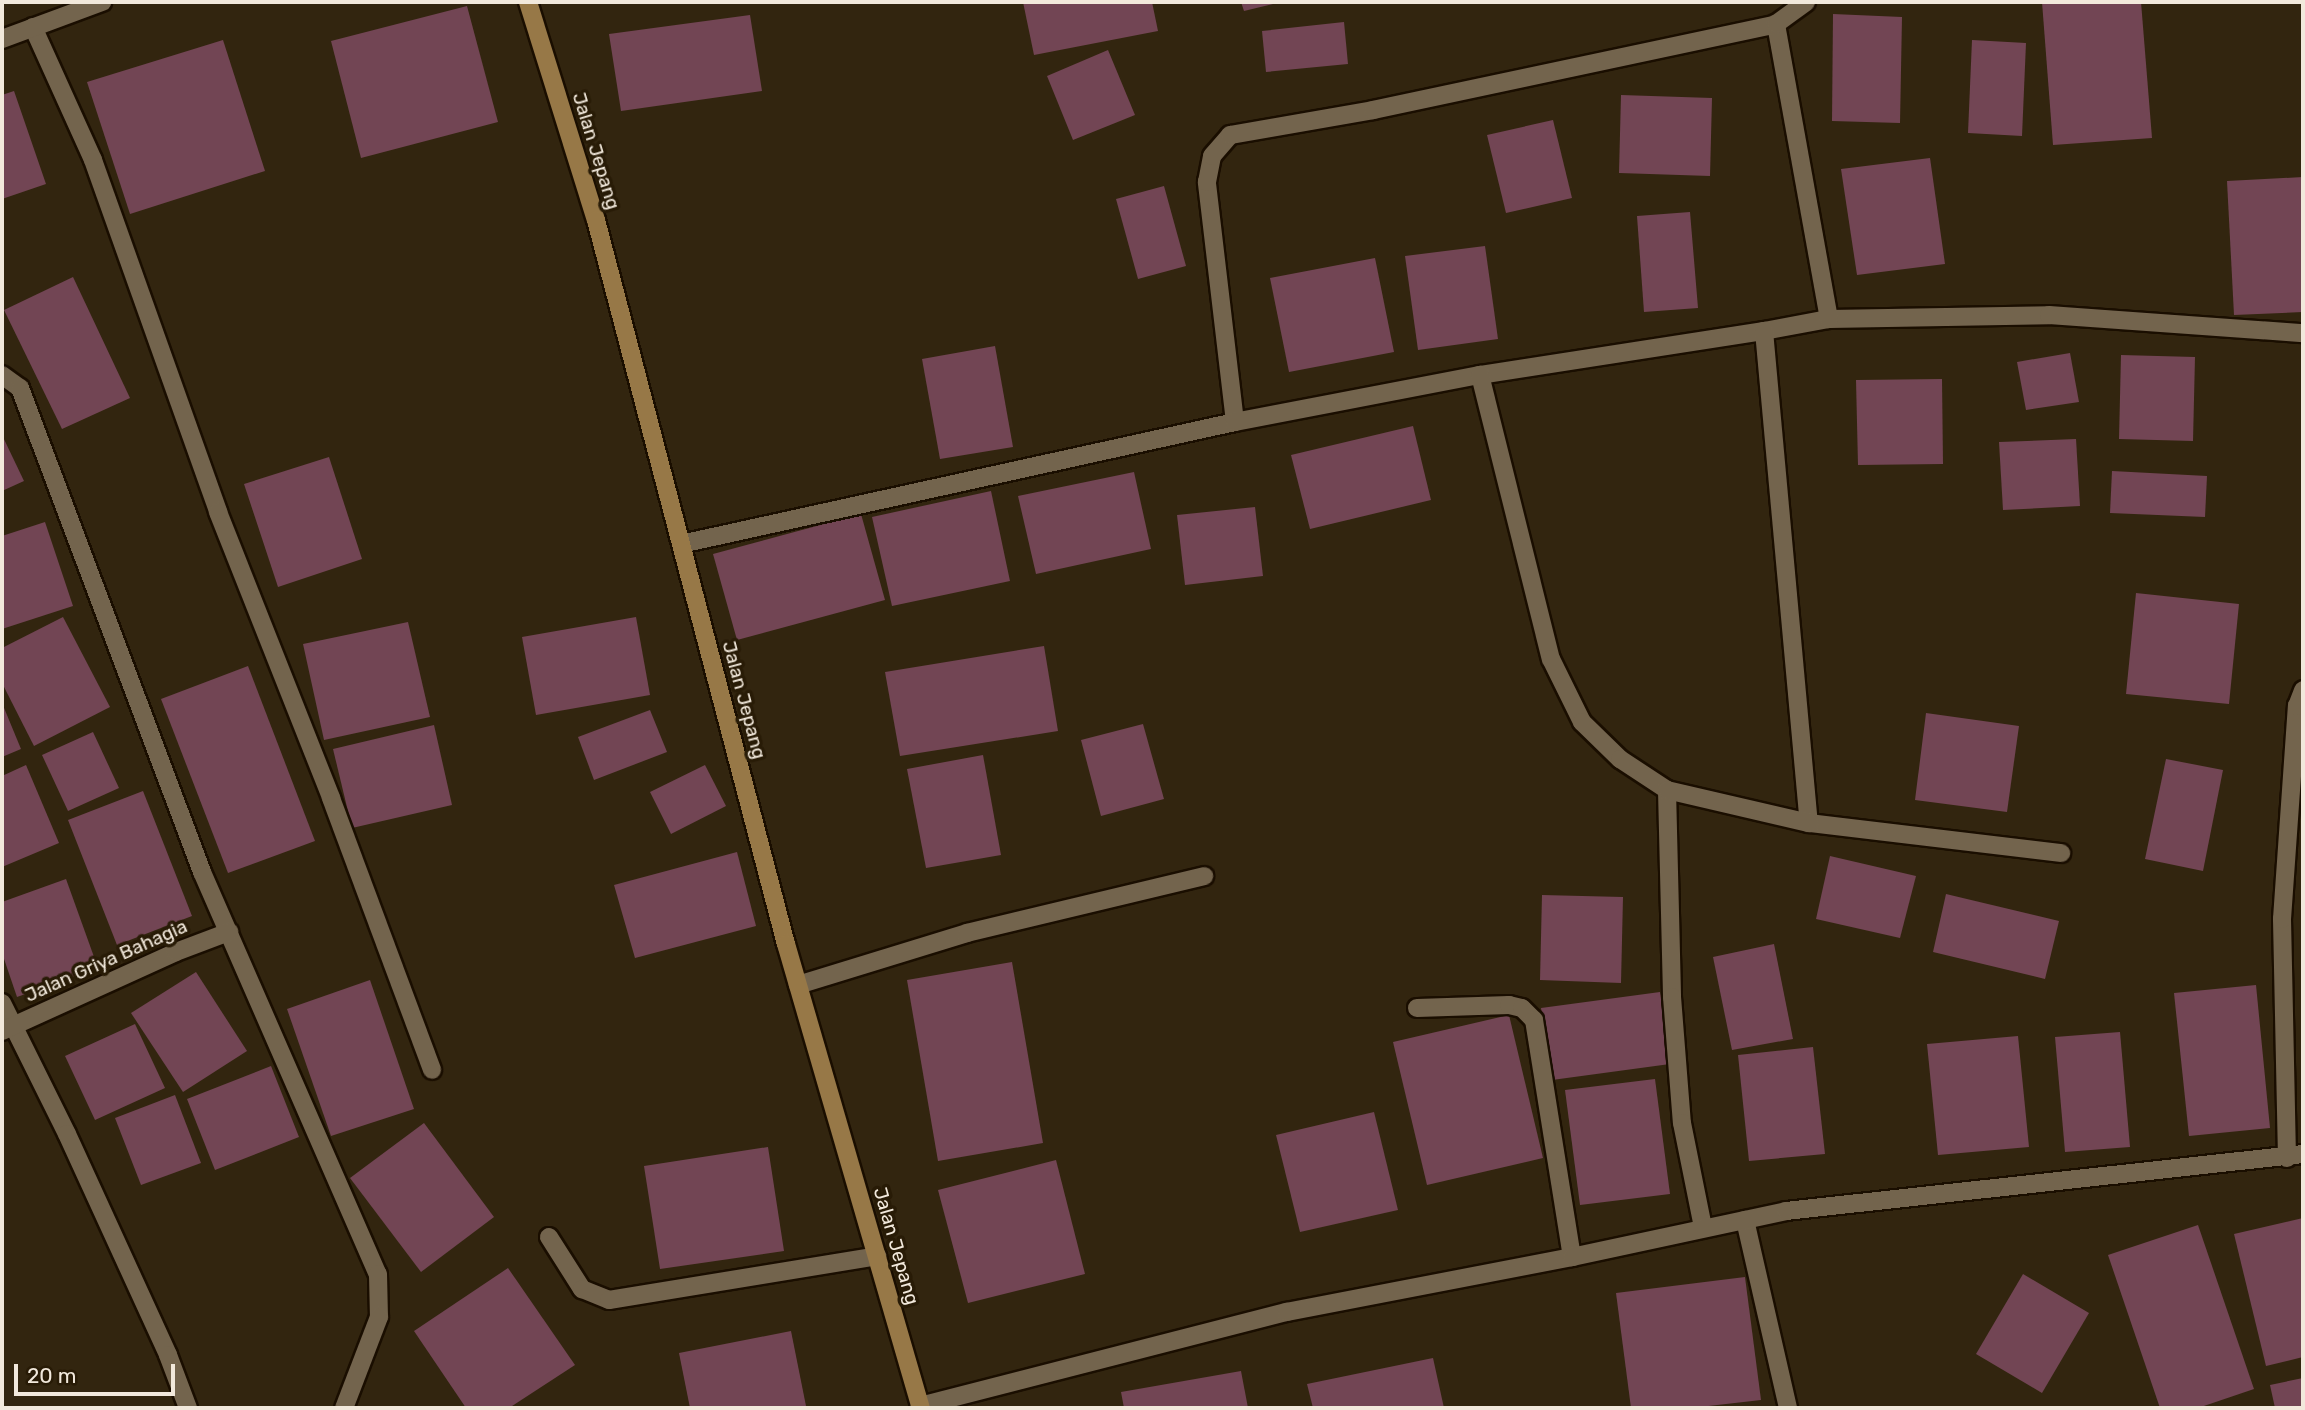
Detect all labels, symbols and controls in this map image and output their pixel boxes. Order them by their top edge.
street label: Jalan Jepang [567,90,625,212]
street label: Jalan Jepang [717,639,771,761]
street label: Jalan Griya Bahagia [21,915,191,1007]
street label: Jalan Jepang [868,1185,924,1307]
scale bar [18,1350,178,1394]
text: 20 m [27,1363,76,1388]

